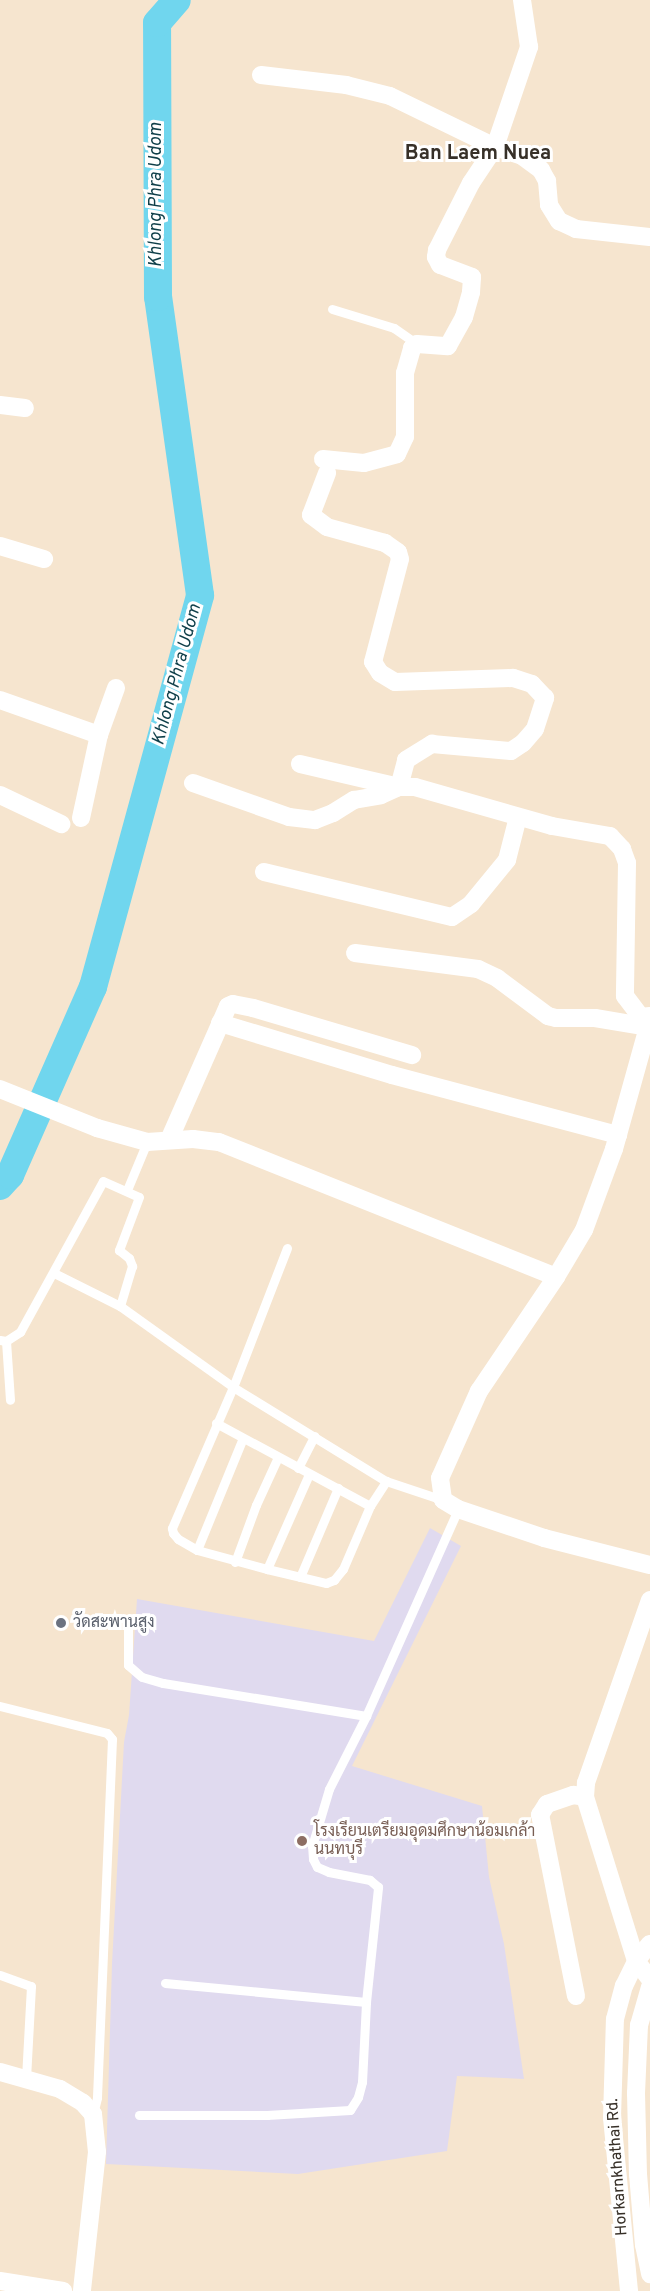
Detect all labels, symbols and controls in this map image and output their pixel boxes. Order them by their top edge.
water label: Khlong Phra Udom [146,122,168,268]
district label: Ban Laem Nuea [405,142,551,166]
water label: Khlong Phra Udom [149,602,207,748]
place label: วัดสะพานสูง [73,1613,155,1633]
marker: วัดสะพานสูง [54,1616,68,1630]
place label: โรงเรียนเตรียมอุดมศึกษาน้อมเกล้า นนทบุรี [314,1822,535,1860]
marker: โรงเรียนเตรียมอุดมศึกษาน้อมเกล้า นนทบุรี [295,1834,309,1848]
street label: Horkarnkhathai Rd. [604,2098,632,2236]

